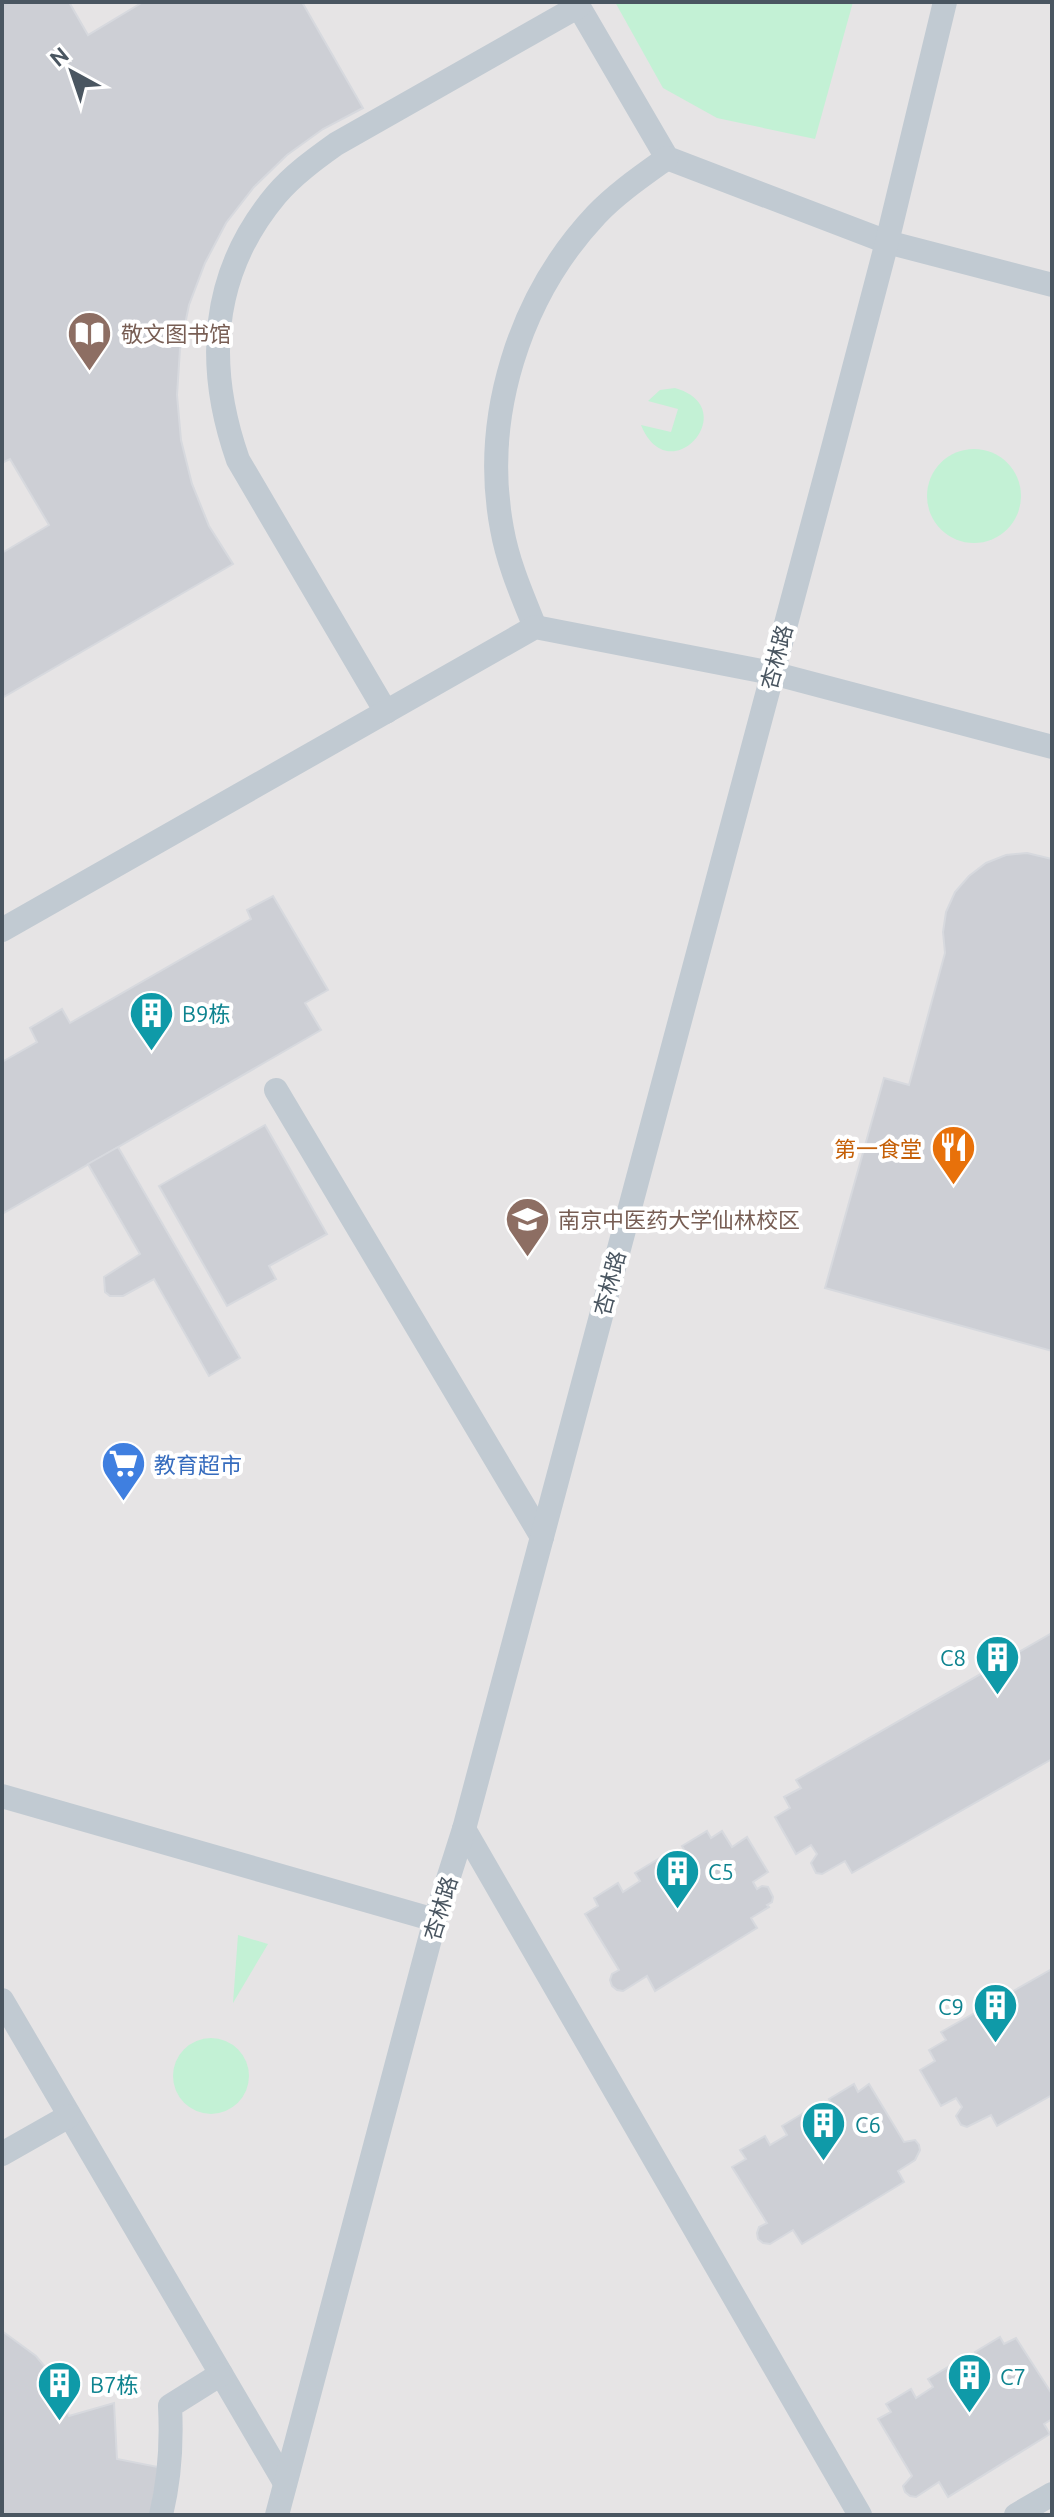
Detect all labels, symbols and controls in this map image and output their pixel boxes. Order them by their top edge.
north arrow [32,32,112,112]
text: N [44,41,73,71]
library icon: 敬文图书馆 [66,309,114,372]
place label: 敬文图书馆 [121,321,231,346]
street label: 杏林路 [755,622,797,692]
building icon: B9栋 [127,989,175,1052]
place label: B9栋 [182,1001,230,1026]
restaurant icon: 第一食堂 [929,1124,977,1187]
place label: 第一食堂 [834,1136,922,1161]
school or university icon: 南京中医药大学仙林校区 [503,1195,551,1258]
place label: 南京中医药大学仙林校区 [558,1207,800,1232]
street label: 杏林路 [588,1248,630,1318]
supermarket icon: 教育超市 [99,1440,147,1503]
place label: 教育超市 [154,1452,242,1477]
building icon: C8 [973,1633,1021,1696]
place label: C8 [940,1645,966,1670]
building icon: C5 [653,1847,701,1910]
place label: C5 [708,1859,734,1884]
street label: 杏林路 [418,1873,462,1943]
building icon: C9 [971,1982,1019,2045]
place label: C9 [938,1994,964,2019]
building icon: C6 [800,2100,848,2163]
place label: C6 [855,2112,881,2137]
building icon: C7 [945,2352,993,2415]
building icon: B7栋 [35,2360,83,2423]
place label: C7 [1000,2364,1026,2389]
place label: B7栋 [90,2372,138,2397]

